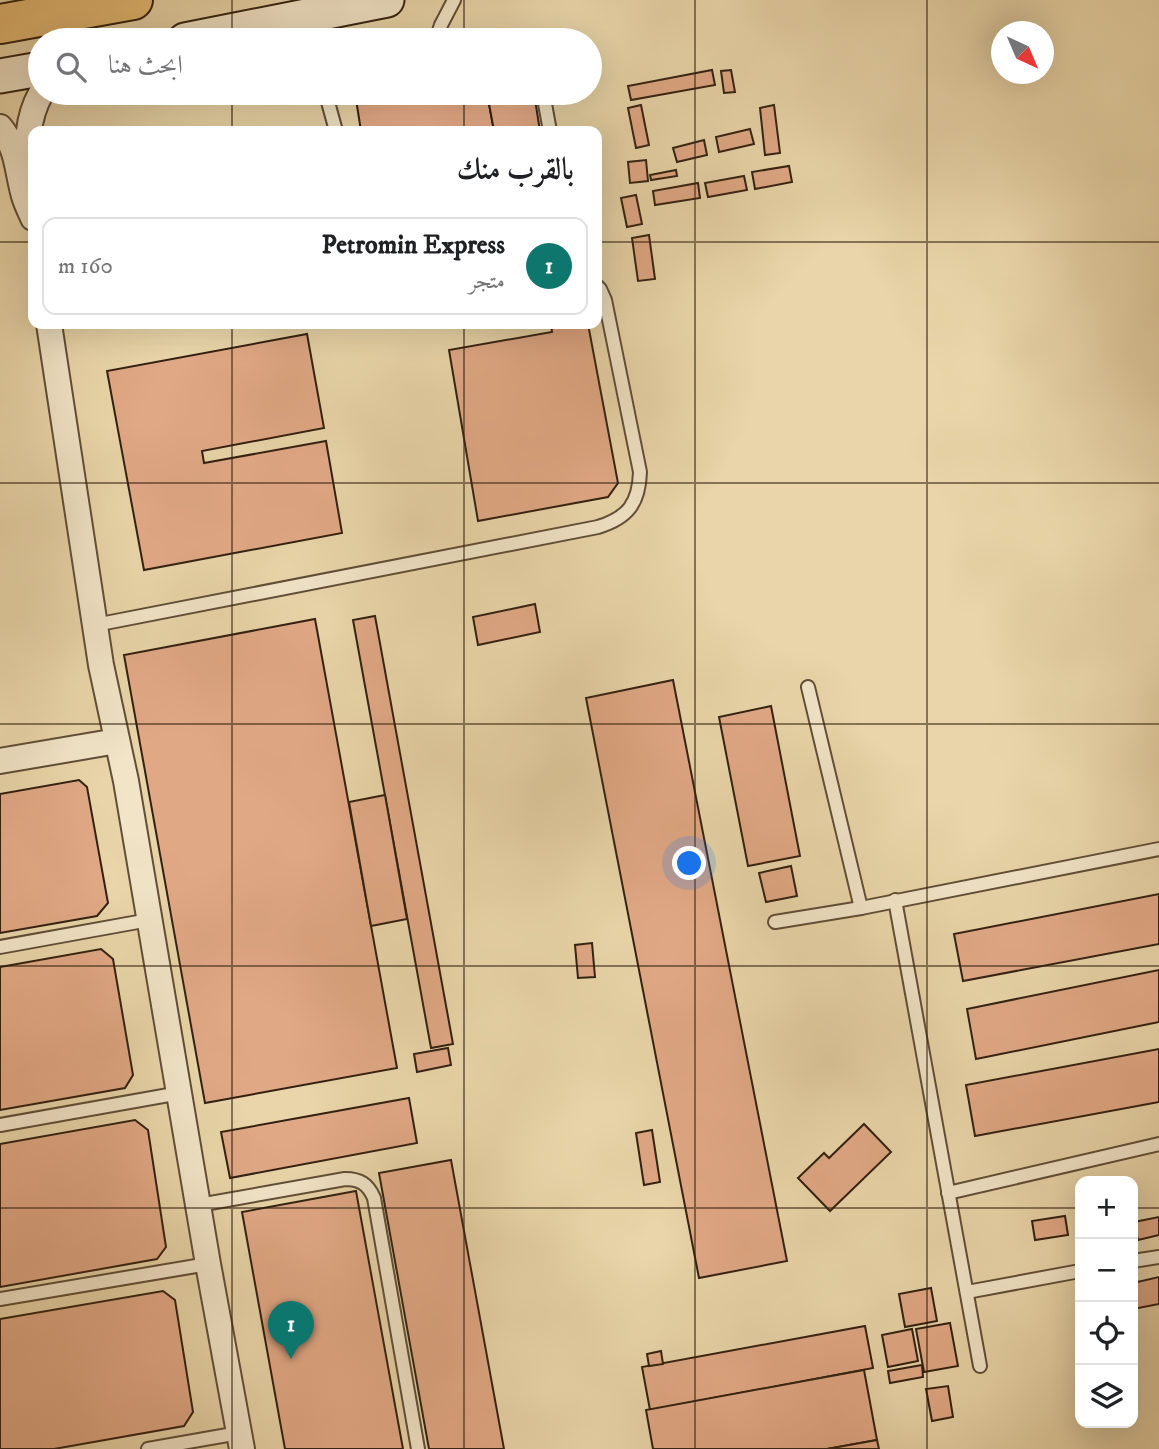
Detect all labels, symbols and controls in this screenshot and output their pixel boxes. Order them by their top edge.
north arrow [991,21,1054,84]
search box [28,28,602,105]
icon: search [52,48,90,86]
text: ابحث هنا [108,49,183,82]
text: بالقرب منك [457,152,574,189]
text: Petromin Express [322,229,505,262]
text: 160 m [58,252,113,281]
text: 1 [545,252,553,281]
text: متجر [469,267,505,296]
your location [672,846,706,880]
map controls [1075,1176,1138,1428]
button: + [1075,1176,1138,1239]
button: − [1075,1239,1138,1302]
pin: 1 [268,1301,314,1359]
button: locate [1075,1302,1138,1365]
button: layers [1075,1365,1138,1428]

